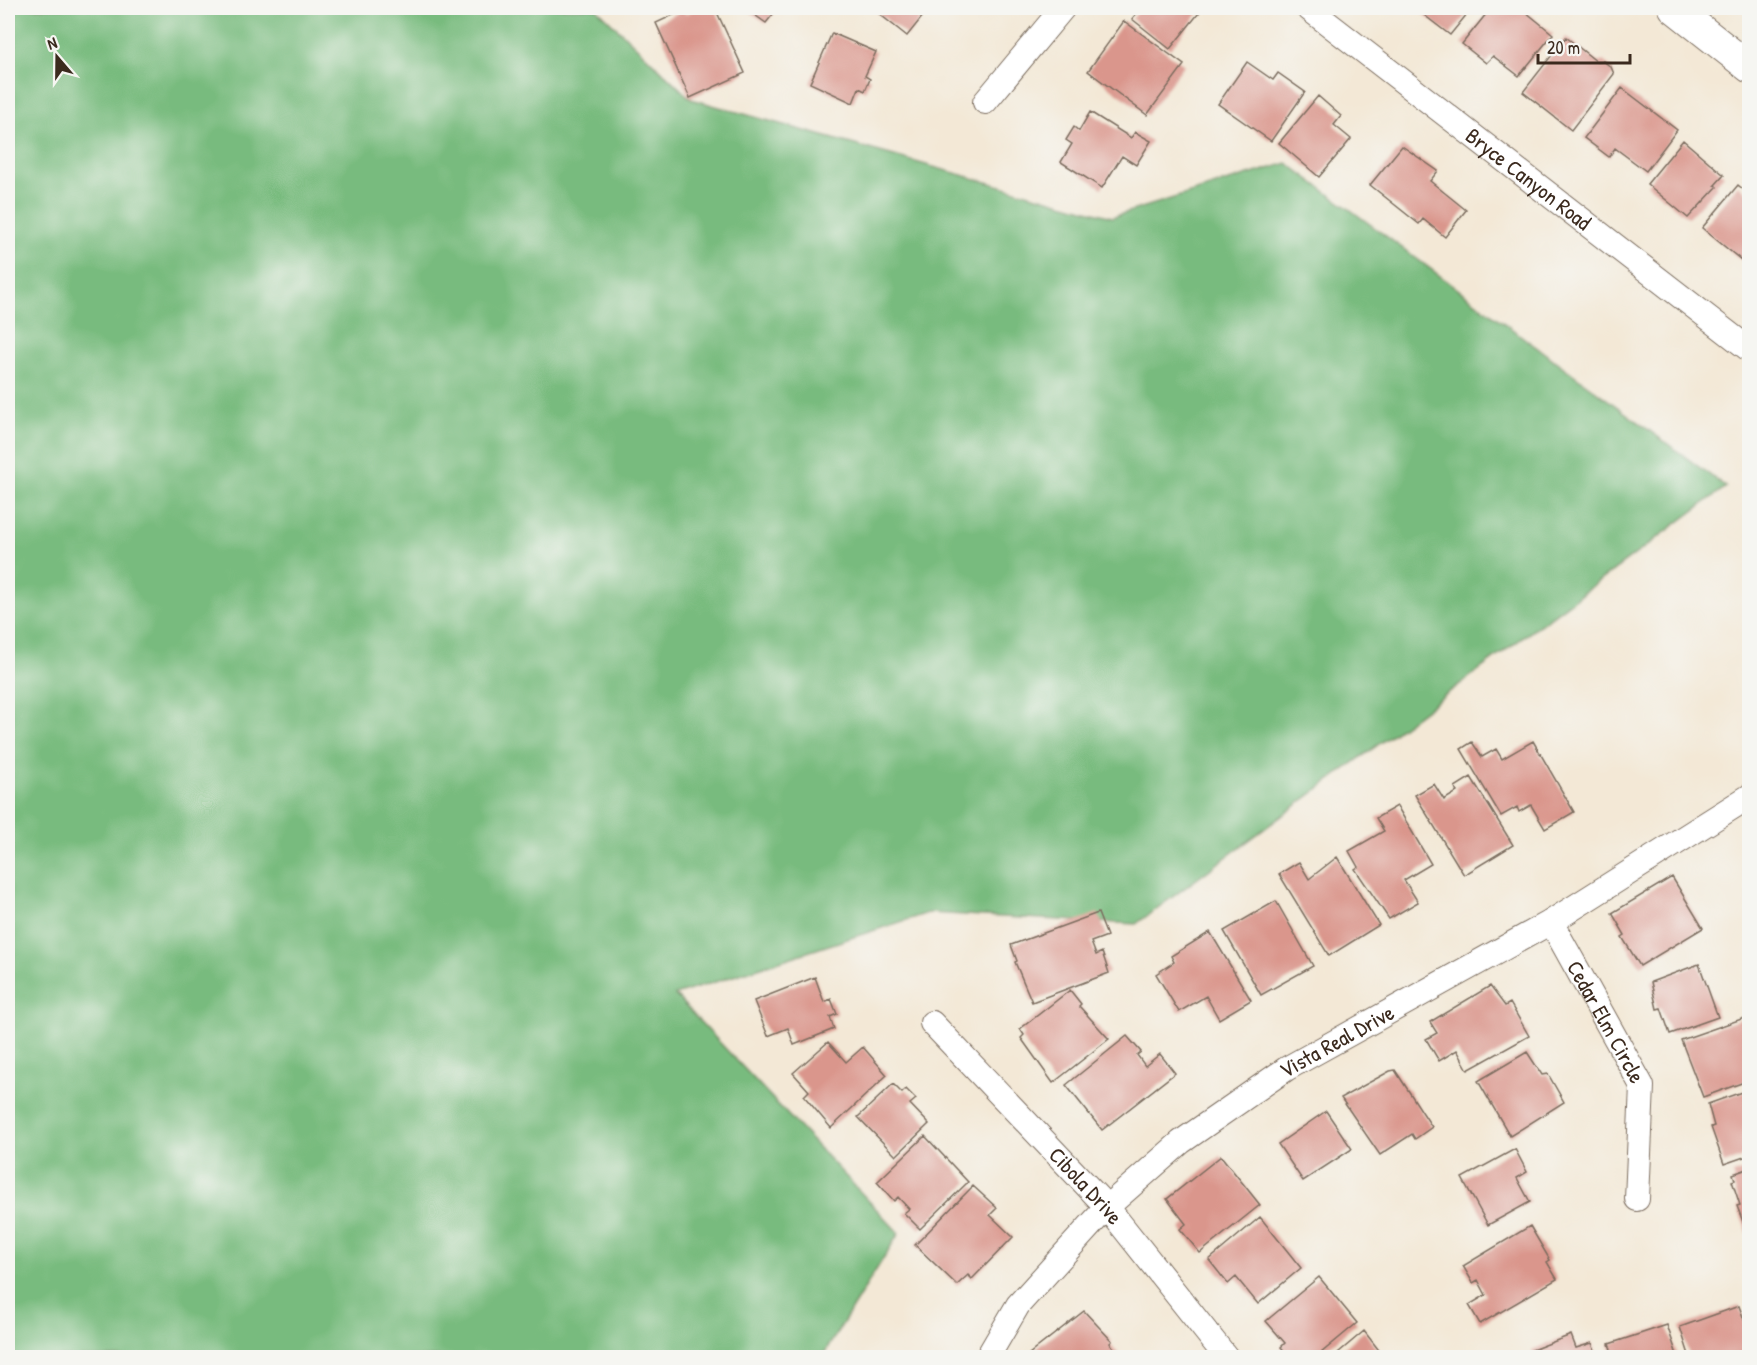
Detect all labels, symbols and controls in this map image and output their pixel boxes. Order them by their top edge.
north arrow [27,27,87,87]
scale bar [1538,27,1630,65]
text: N [44,31,60,55]
text: 20 m [1547,35,1580,60]
street label: Bryce Canyon Road [1460,121,1598,237]
street label: Cedar Elm Circle [1560,955,1653,1089]
street label: Vista Real Drive [1274,997,1400,1085]
street label: Cibola Drive [1042,1140,1130,1231]

